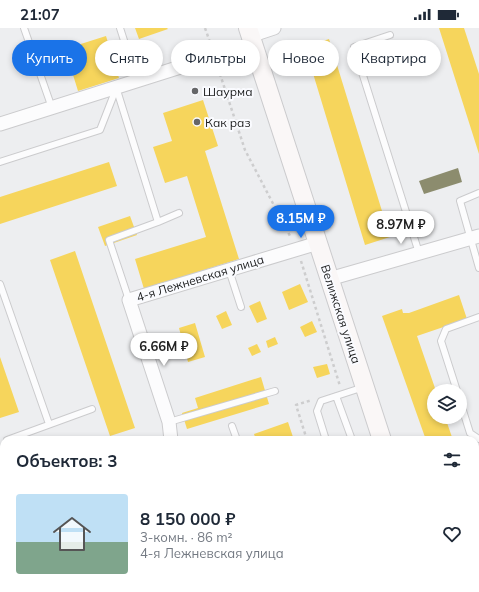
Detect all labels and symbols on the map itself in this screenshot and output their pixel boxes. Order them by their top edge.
place label: Шаурма [203,84,253,99]
marker: Шаурма [190,86,200,96]
place label: Как раз [205,115,251,130]
marker: Как раз [192,117,202,127]
pin: 8.15M ₽ [264,205,338,239]
pin: 8.97M ₽ [364,211,438,245]
street label: 4-я Лежневская улица [134,251,266,305]
street label: Велижская улица [318,263,364,365]
pin: 6.66M ₽ [127,333,201,367]

